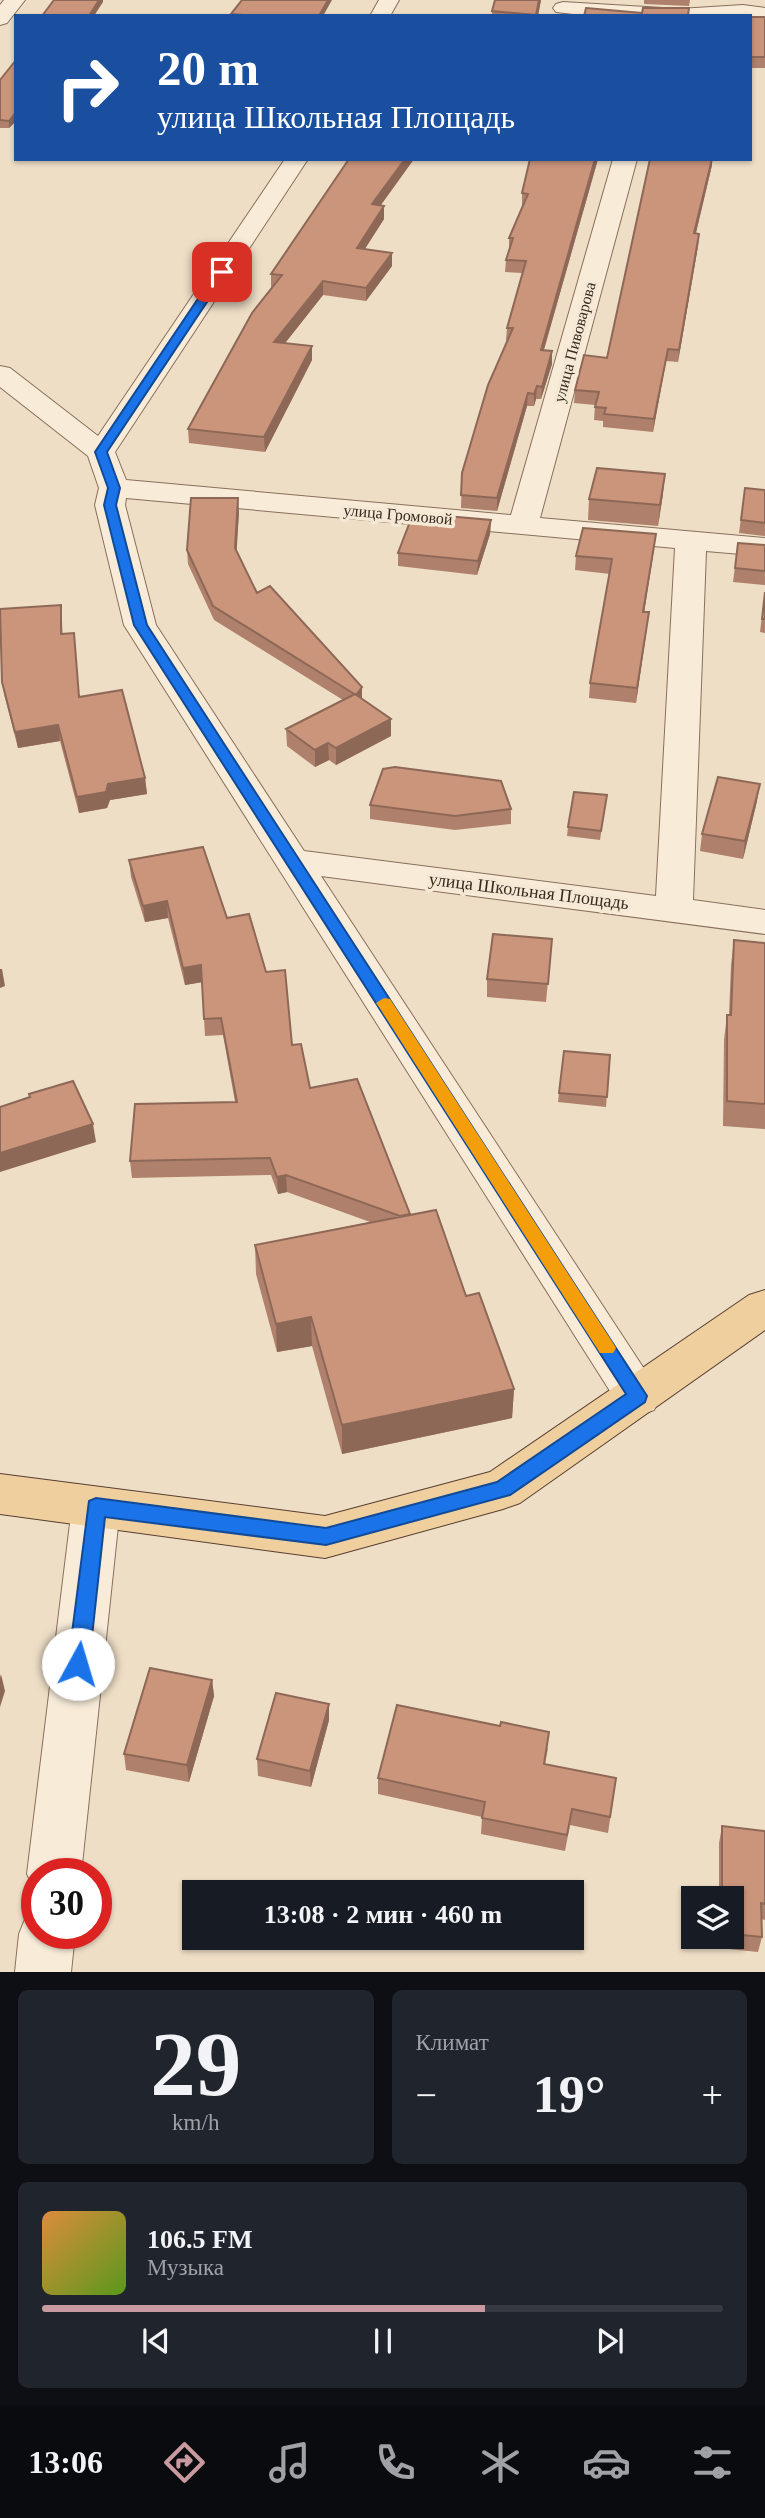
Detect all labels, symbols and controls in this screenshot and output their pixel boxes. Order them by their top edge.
text: 20 m [157,41,259,96]
icon: right [42,42,133,133]
text: улица Школьная Площадь [157,99,515,135]
pin [192,242,252,302]
icon: arrive [203,253,241,291]
street label: улица Пивоварова [550,280,600,404]
street label: улица Громовой [343,501,454,529]
street label: улица Школьная Площадь [428,869,630,913]
position arrow [41,1627,115,1701]
speed limit sign: 30 [21,1858,112,1949]
map controls [681,1886,744,1949]
button: layers [681,1886,744,1949]
text: 13:08 · 2 мин · 460 m [264,1900,502,1929]
text: 29 [150,2014,241,2115]
text: Климат [416,2030,489,2055]
text: 19° [533,2066,606,2123]
text: − [416,2074,437,2116]
text: + [702,2074,723,2116]
text: km/h [172,2110,219,2135]
text: 106.5 FM [147,2225,252,2254]
text: Музыка [147,2255,224,2280]
icon: previous [137,2322,175,2360]
icon: pause [364,2322,402,2360]
icon: next [591,2322,629,2360]
icon: directions [160,2438,209,2487]
icon: music [265,2438,314,2487]
icon: phone [371,2438,420,2487]
icon: climate [476,2438,525,2487]
icon: car [582,2438,631,2487]
icon: filters [688,2438,737,2487]
text: 13:06 [28,2444,103,2480]

